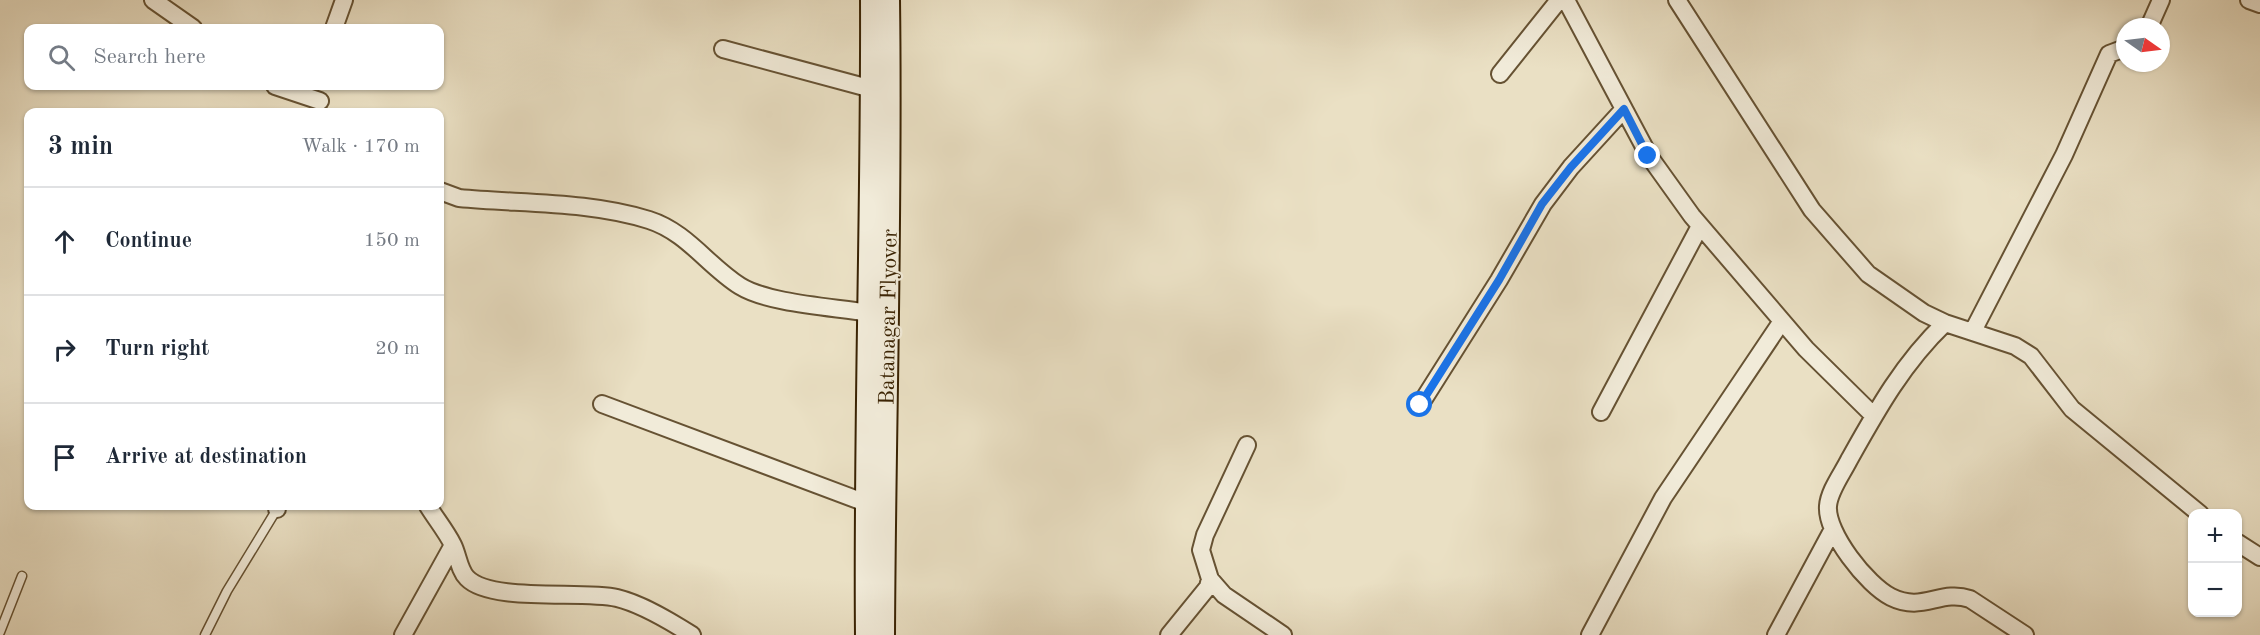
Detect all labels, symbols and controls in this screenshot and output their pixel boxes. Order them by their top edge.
north arrow [2116,18,2170,72]
search box [24,24,444,90]
icon: search [45,41,78,74]
text: Search here [93,46,206,68]
text: 3 min [48,134,113,160]
text: Walk · 170 m [301,137,420,157]
route end [1634,142,1660,168]
icon: ahead [48,225,81,258]
street label: Batanagar Flyover [876,229,902,405]
text: Continue [105,230,192,252]
text: 150 m [364,231,420,251]
icon: right [48,333,81,366]
text: Turn right [105,338,209,360]
text: 20 m [375,339,420,359]
route start [1406,391,1432,417]
icon: arrive [48,441,81,474]
text: Arrive at destination [105,446,307,468]
map controls [2188,509,2242,617]
button: + [2188,509,2242,563]
button: − [2188,563,2242,617]

